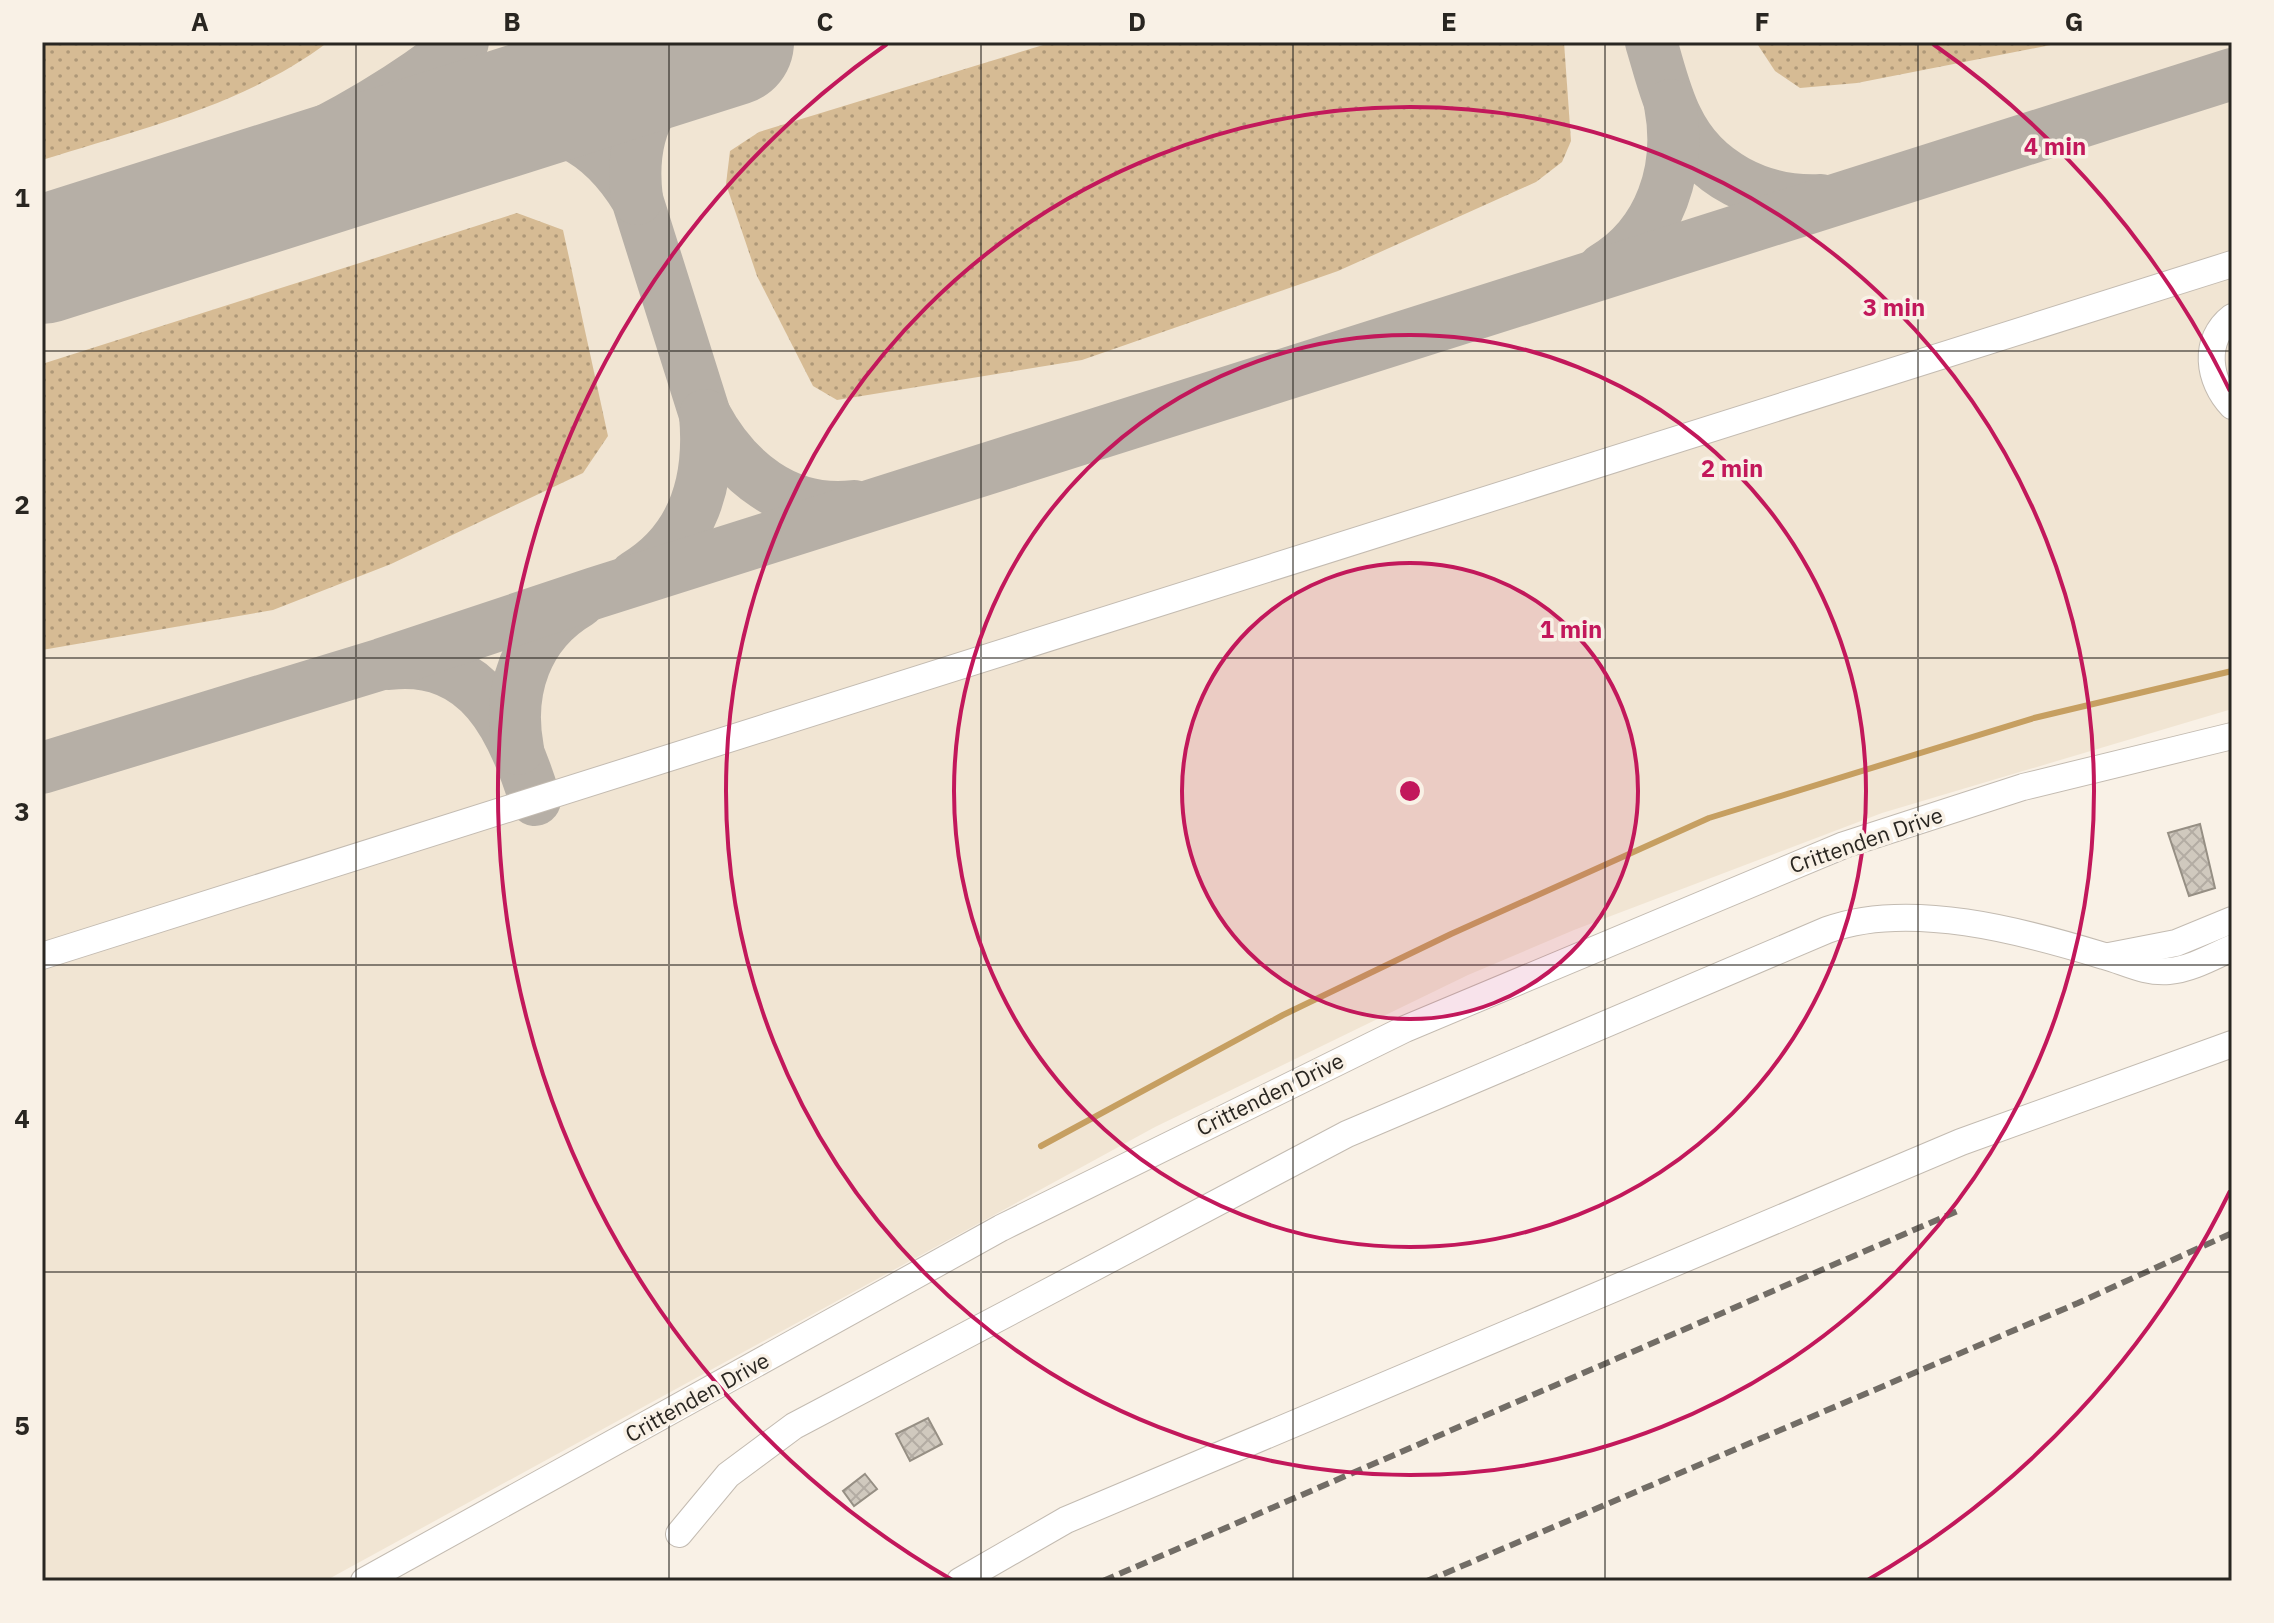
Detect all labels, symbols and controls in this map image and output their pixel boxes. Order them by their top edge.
text: A [191,4,209,38]
text: B [503,4,521,38]
text: C [817,4,834,38]
text: D [1128,4,1146,38]
text: E [1441,4,1457,38]
text: F [1754,4,1770,38]
text: G [2065,4,2083,38]
text: 4 min [2024,130,2086,162]
text: 1 [14,180,30,214]
text: 3 min [1863,291,1925,323]
text: 2 min [1701,452,1763,484]
text: 2 [14,487,30,521]
text: 1 min [1540,613,1602,645]
centre of rings [1396,777,1424,805]
text: 3 [14,794,30,828]
street label: Crittenden Drive [1785,800,1946,879]
street label: Crittenden Drive [1191,1045,1348,1142]
text: 4 [14,1101,30,1135]
street label: Crittenden Drive [620,1345,774,1448]
text: 5 [14,1408,30,1442]

